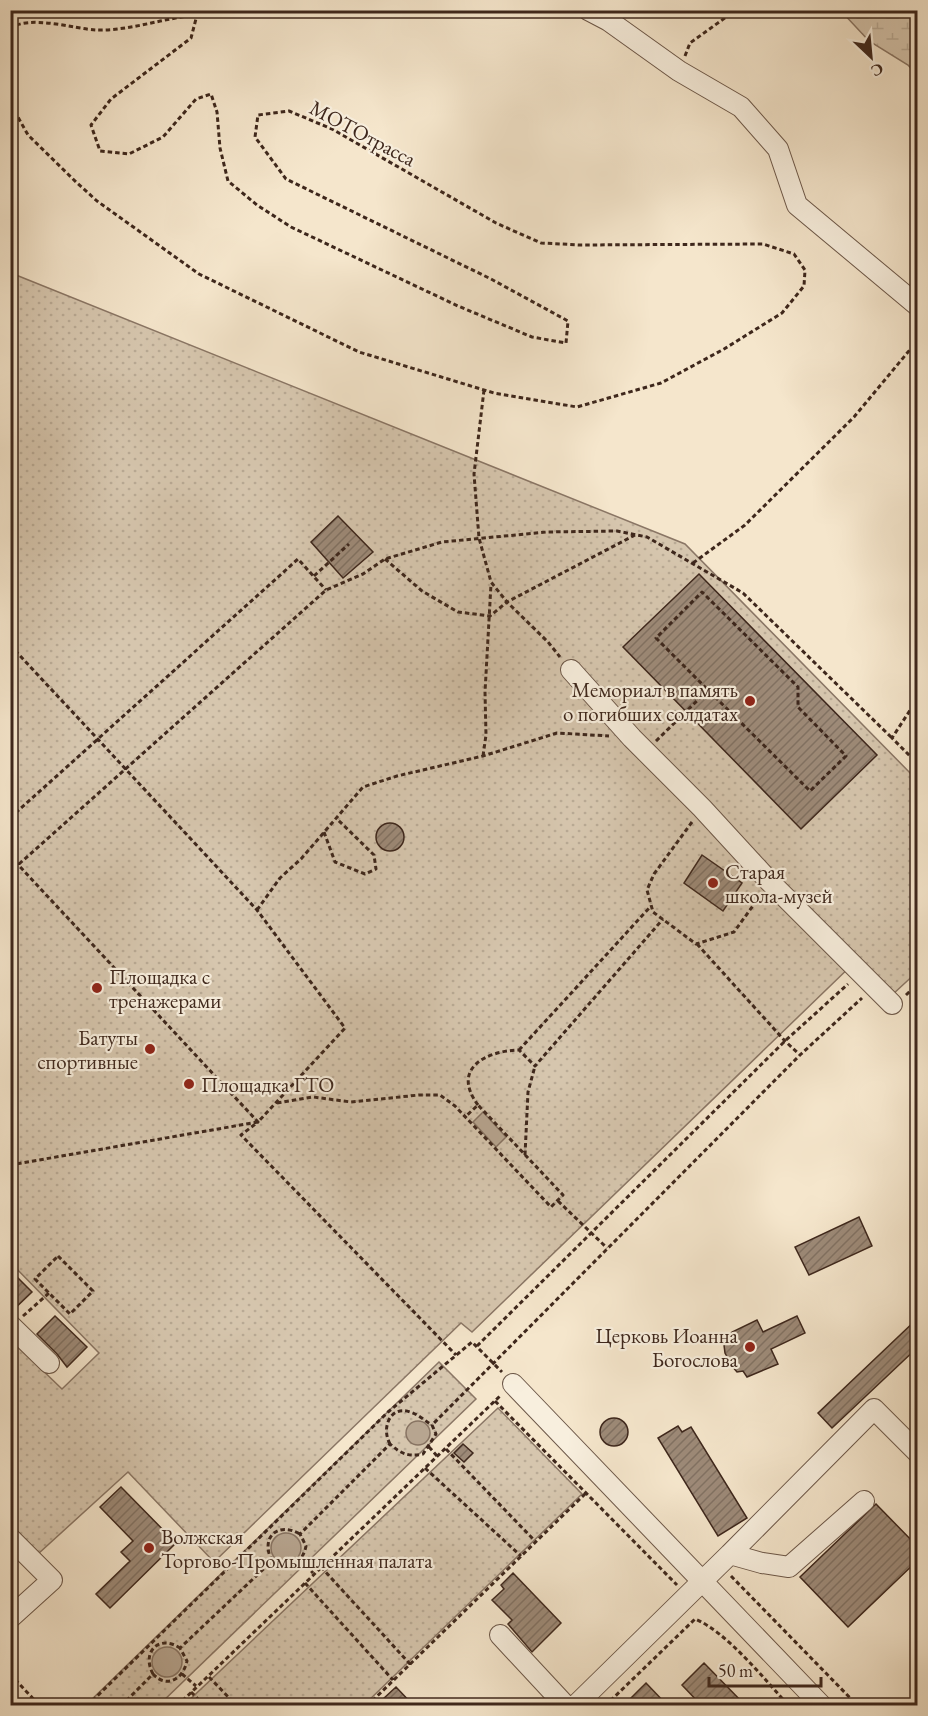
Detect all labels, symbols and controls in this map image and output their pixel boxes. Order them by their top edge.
north arrow [841,27,901,87]
text: С [868,58,887,82]
street label: МОТОтрасса [305,94,421,173]
place label: Мемориал в память о погибших солдатах [563,676,738,727]
marker: Мемориал в память о погибших солдатах [743,694,757,708]
place label: Старая школа-музей [725,858,833,909]
marker: Старая школа-музей [706,876,720,890]
place label: Площадка с тренажерами [109,963,221,1014]
marker: Площадка с тренажерами [90,981,104,995]
place label: Батуты спортивные [37,1024,138,1075]
marker: Батуты спортивные [143,1042,157,1056]
place label: Площадка ГТО [201,1071,334,1098]
marker: Площадка ГТО [182,1077,196,1091]
place label: Церковь Иоанна Богослова [596,1322,739,1373]
marker: Церковь Иоанна Богослова [743,1340,757,1354]
place label: Волжская Торгово-Промышленная палата [161,1523,433,1574]
marker: Волжская Торгово-Промышленная палата [142,1541,156,1555]
scale bar [709,1650,822,1688]
text: 50 m [718,1659,753,1682]

